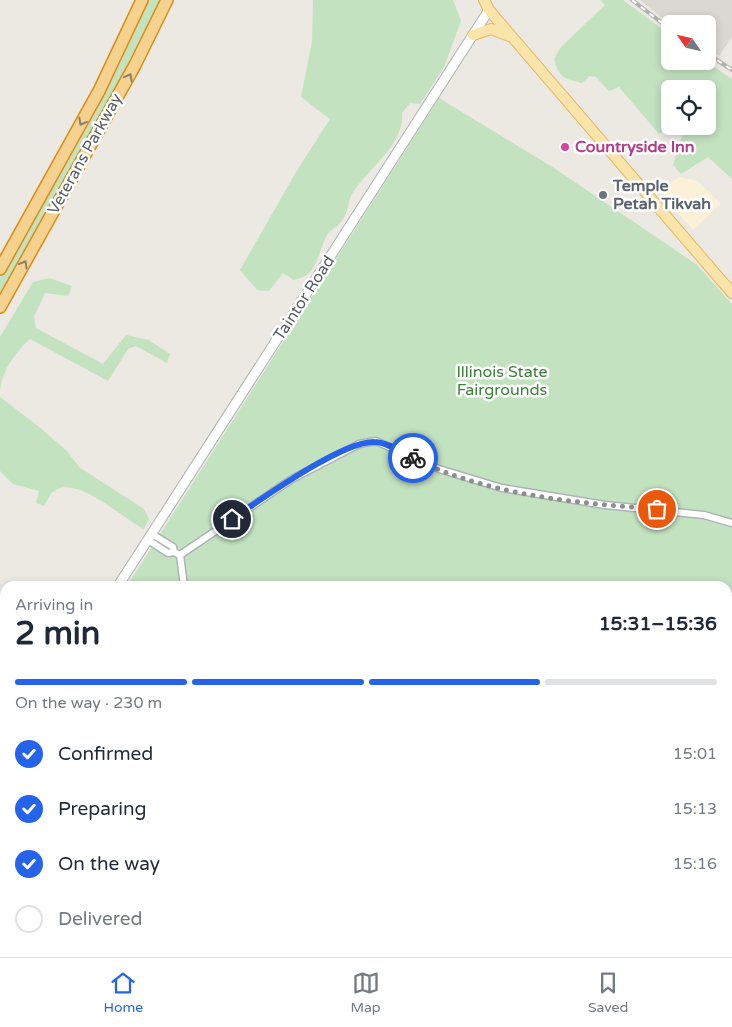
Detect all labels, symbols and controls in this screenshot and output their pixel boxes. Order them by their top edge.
north arrow [661,15,716,70]
map controls [661,15,716,135]
one-way arrow [123,73,133,82]
button: locate [661,80,716,135]
street label: Veterans Parkway [43,90,127,218]
one-way arrow [78,117,88,126]
place label: Countryside Inn [575,137,695,157]
marker: Countryside Inn [559,141,571,153]
place label: Temple Petah Tikvah [612,176,711,214]
marker: Temple Petah Tikvah [597,189,609,201]
street label: Taintor Road [269,252,339,344]
one-way arrow [17,260,27,269]
park label: Illinois State Fairgrounds [456,362,548,400]
courier [388,433,438,483]
icon: bike [399,444,427,472]
pin [636,488,678,530]
icon: bag [643,495,671,523]
pin [211,498,253,540]
icon: home [218,505,246,533]
text: Arriving in [15,595,93,615]
text: 15:31–15:36 [599,613,717,635]
text: 2 min [15,615,100,653]
text: On the way · 230 m [15,693,162,713]
icon: check [15,740,43,768]
text: Confirmed [58,743,153,765]
text: 15:01 [673,744,717,764]
icon: check [15,795,43,823]
text: Preparing [58,798,147,820]
text: 15:13 [673,799,717,819]
icon: check [15,850,43,878]
text: On the way [58,853,160,875]
text: 15:16 [673,854,717,874]
text: Delivered [58,908,143,930]
tab: Home [104,969,143,1016]
tab: Map [350,969,381,1016]
tab: Saved [588,969,628,1016]

